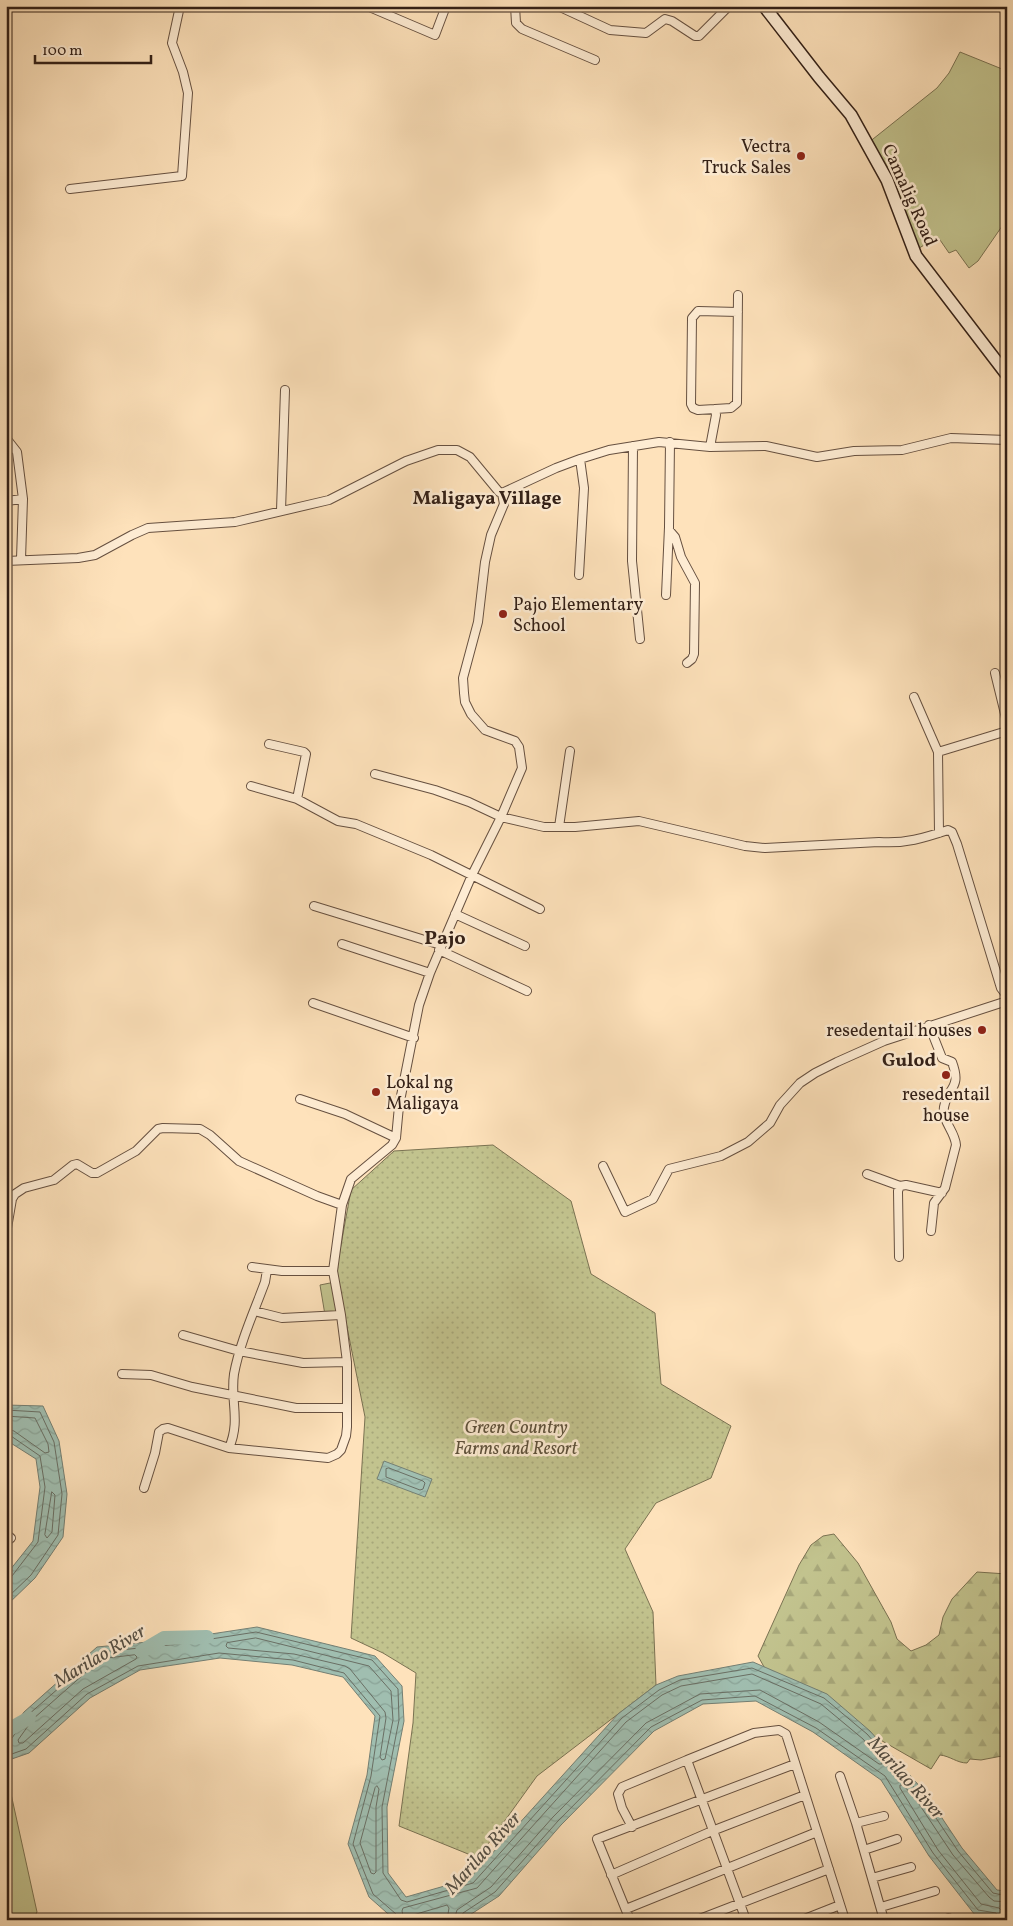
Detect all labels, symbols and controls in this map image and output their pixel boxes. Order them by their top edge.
scale bar [35,32,151,64]
text: 100 m [42,41,82,62]
place label: Vectra Truck Sales [702,135,791,181]
street label: Camalig Road [875,140,942,251]
marker: Vectra Truck Sales [795,150,807,162]
district label: Maligaya Village [413,486,562,512]
place label: Pajo Elementary School [513,593,643,639]
marker: Pajo Elementary School [497,608,509,620]
district label: Pajo [424,925,466,953]
place label: resedentail houses [826,1019,972,1044]
marker: resedentail houses [976,1024,988,1036]
district label: Gulod [882,1048,936,1074]
marker: resedentail house [940,1069,952,1081]
place label: Lokal ng Maligaya [386,1071,459,1117]
place label: resedentail house [902,1083,990,1129]
marker: Lokal ng Maligaya [370,1086,382,1098]
park label: Green Country Farms and Resort [455,1416,579,1462]
water label: Marilao River [48,1619,152,1695]
water label: Marilao River [861,1731,950,1826]
water label: Marilao River [439,1806,528,1901]

